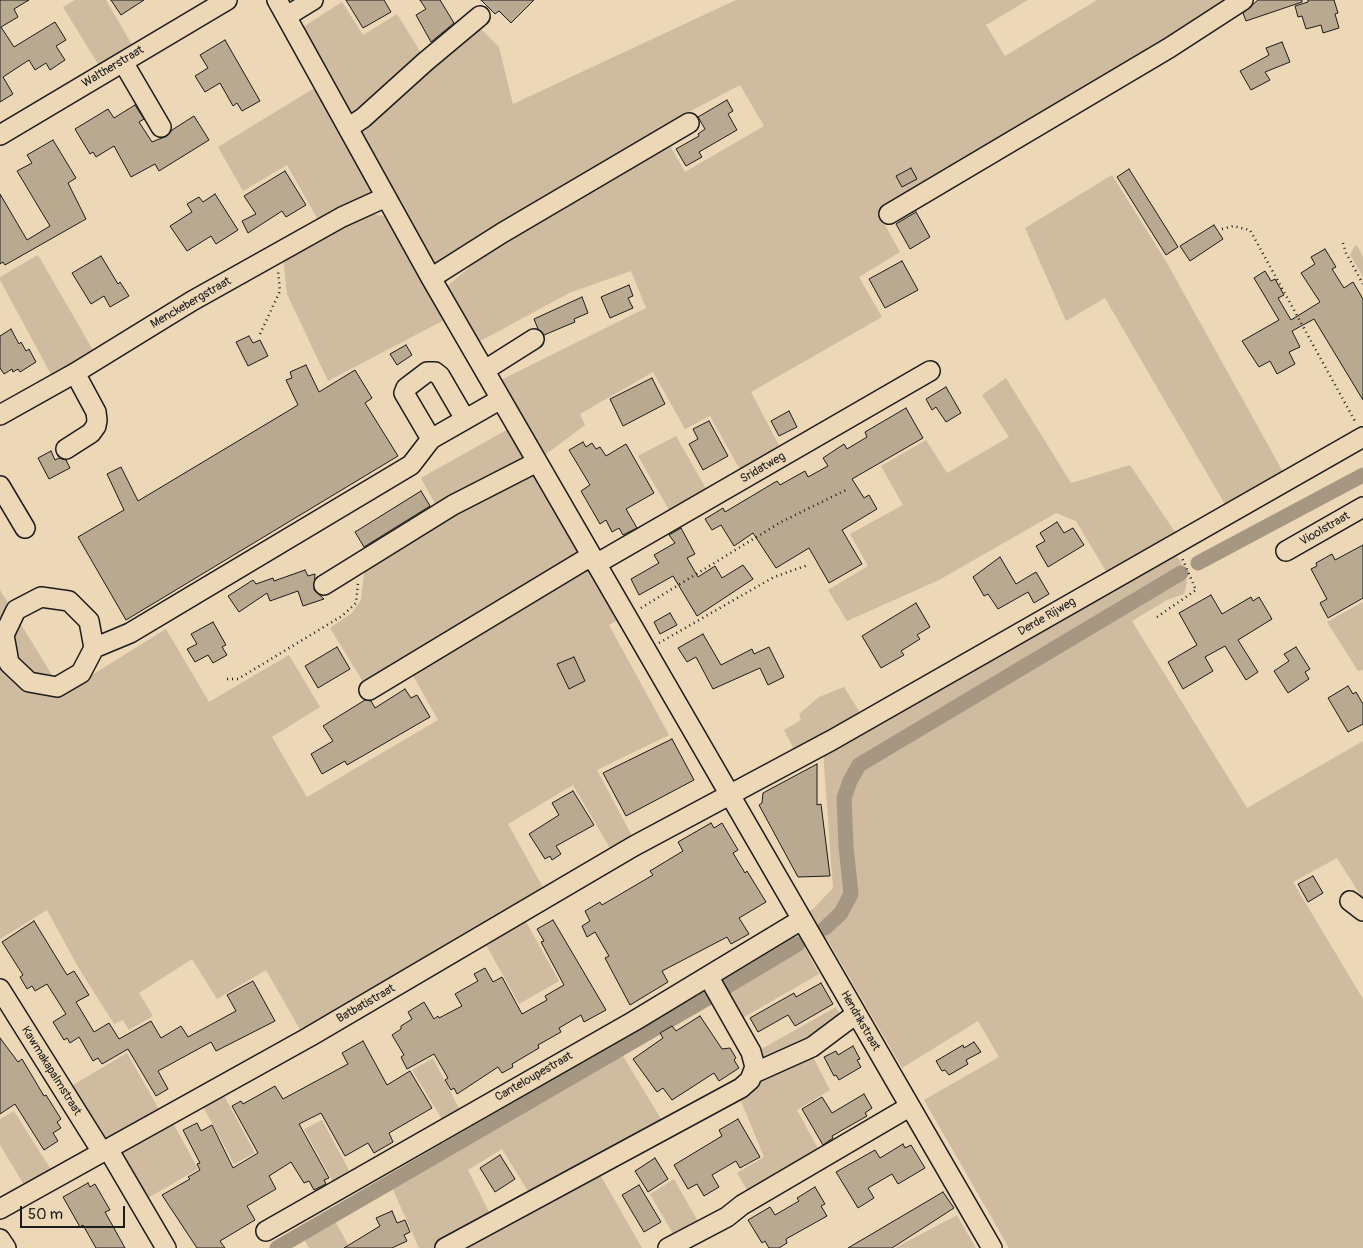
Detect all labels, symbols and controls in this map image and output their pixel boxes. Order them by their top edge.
street label: Waltherstraat [80,43,146,91]
street label: Menckebergstraat [148,274,234,332]
street label: Sridatweg [738,449,788,487]
street label: Vioolstraat [1298,509,1352,549]
street label: Derde Rijweg [1016,595,1078,639]
street label: Batbatistraat [334,982,398,1026]
street label: Hendrikstraat [837,988,883,1054]
street label: Kawmakapalmstraat [18,1024,84,1118]
street label: Canteloupestraat [493,1049,575,1105]
scale bar [22,1196,128,1228]
text: 50 m [28,1205,63,1224]

